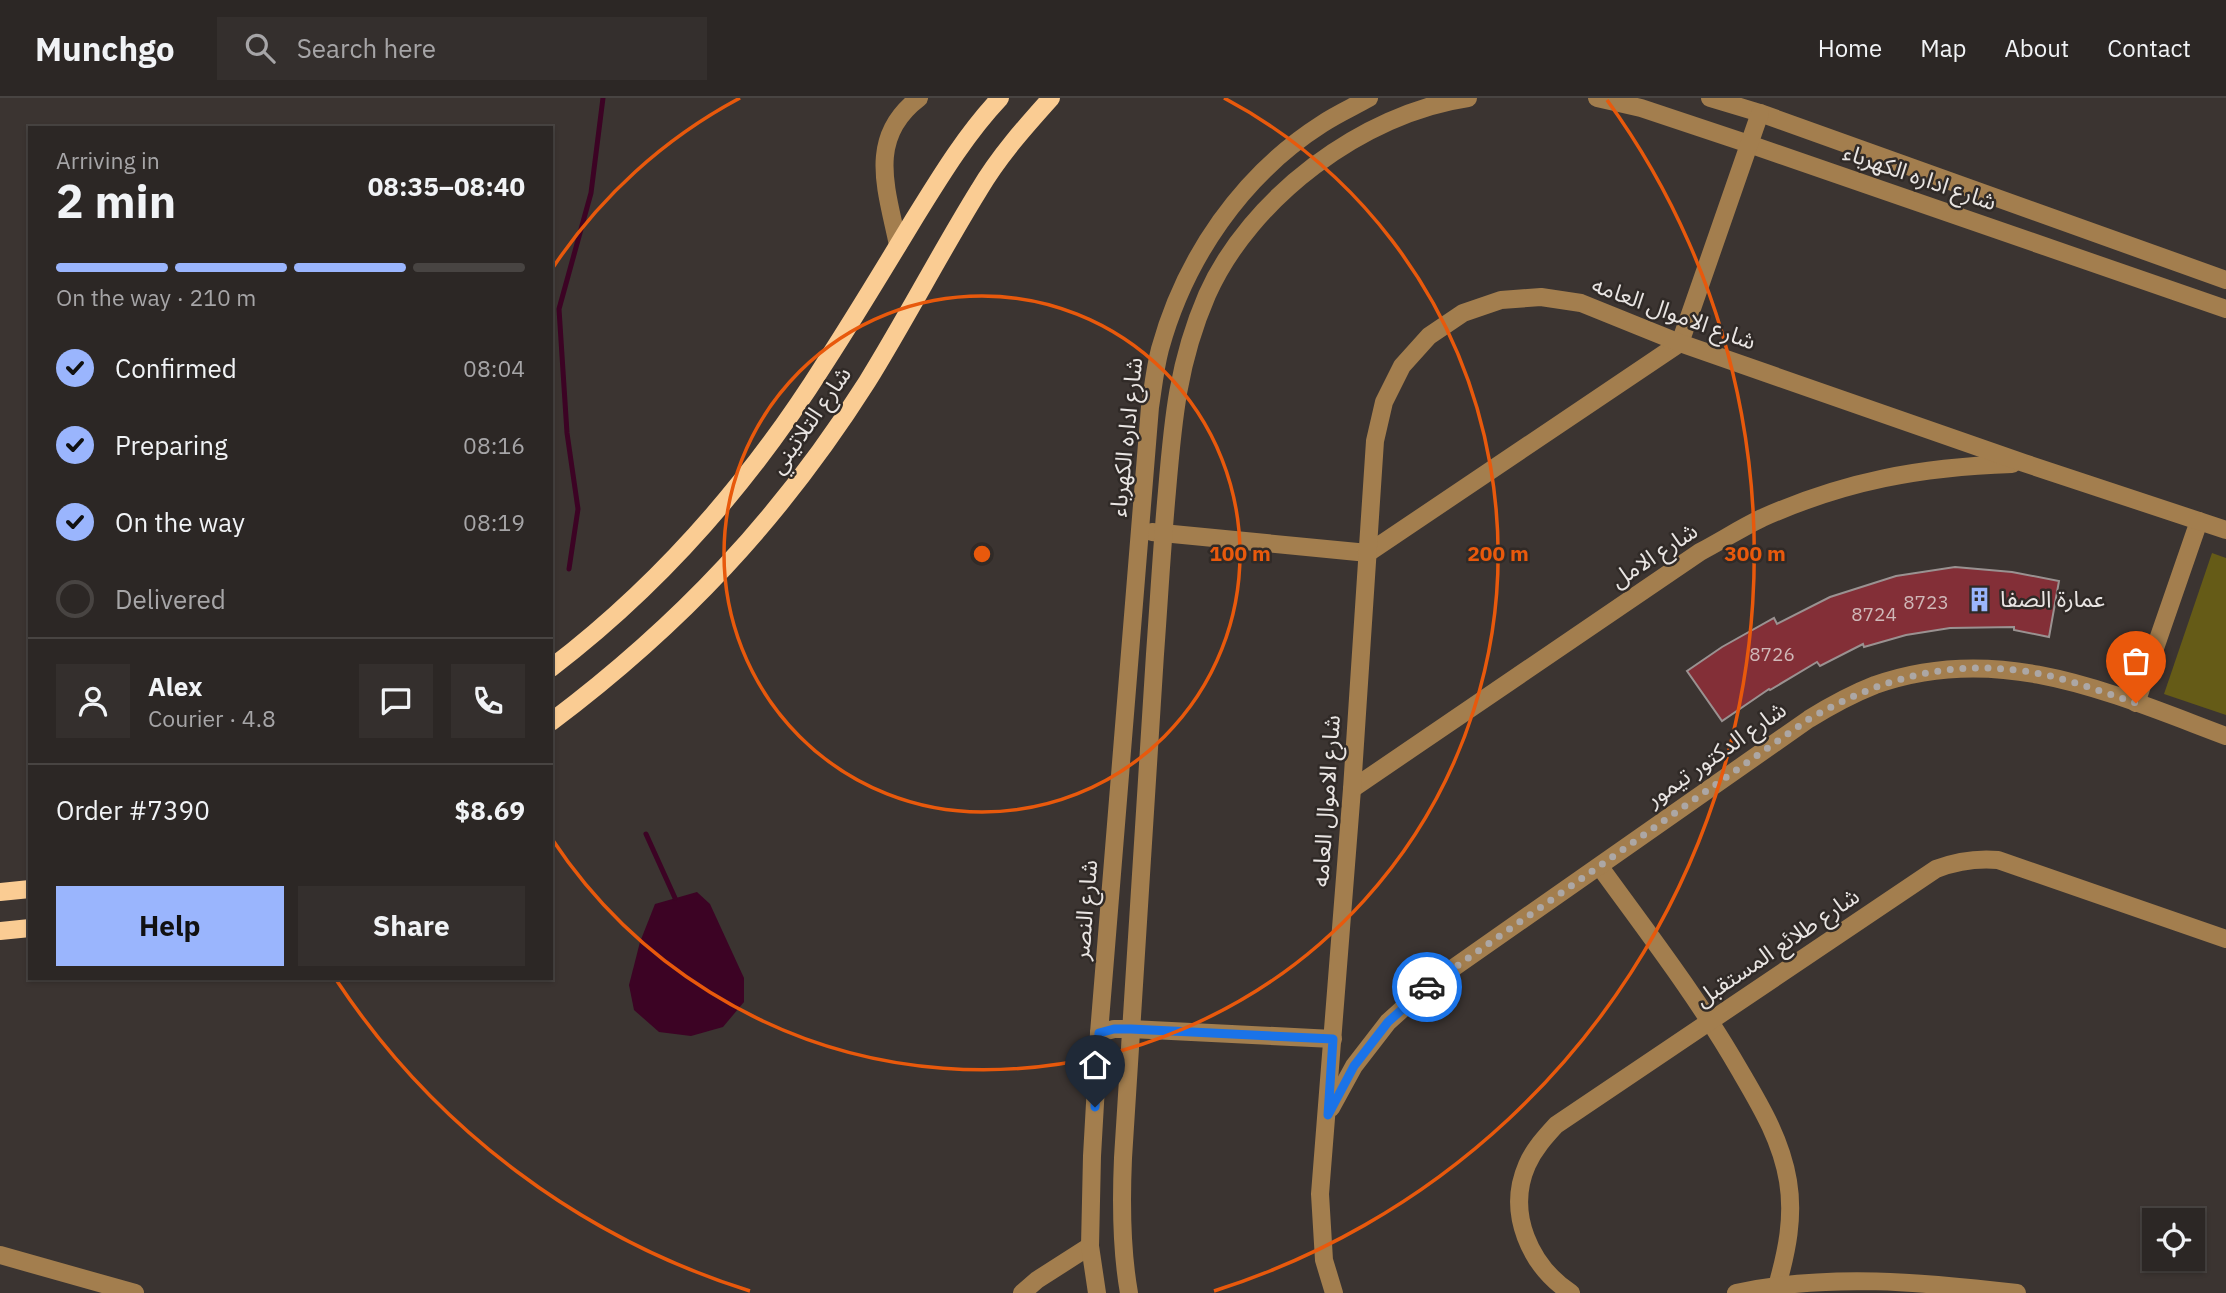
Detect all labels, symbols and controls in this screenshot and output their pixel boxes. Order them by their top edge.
search box [217,17,707,80]
text: Munchgo [35,27,175,70]
icon: search [241,29,279,67]
text: Search here [297,31,436,65]
text: Home [1818,32,1882,64]
text: Map [1920,32,1966,64]
text: About [2004,32,2069,64]
text: Contact [2107,32,2191,64]
street label: شارع اداره الكهرباء [1839,136,2001,219]
text: Arriving in [56,145,160,175]
text: 08:35–08:40 [368,169,525,203]
text: 2 min [56,171,176,231]
street label: شارع الاموال العامه [1587,268,1760,358]
text: On the way · 210 m [56,282,256,312]
icon: check [56,349,94,387]
text: Confirmed [115,351,237,385]
text: 08:04 [463,353,525,383]
street label: شارع اداره الكهرباء [1102,356,1151,518]
street label: شارع التلاتيني [761,360,860,481]
icon: check [56,426,94,464]
text: Preparing [115,428,228,462]
text: 08:16 [463,430,525,460]
icon: check [56,503,94,541]
text: On the way [115,505,245,539]
text: 08:19 [463,507,525,537]
street label: شارع الامل [1604,515,1704,596]
text: 100 m [1209,539,1271,567]
text: 200 m [1467,539,1529,567]
text: 300 m [1724,539,1786,567]
centre of rings [970,542,994,566]
text: Delivered [115,582,226,616]
place label: عمارة الصفا [2000,583,2105,613]
building icon: عمارة الصفا [1966,585,1994,613]
house number: 8723 [1903,590,1949,614]
house number: 8724 [1851,602,1897,626]
pin [2106,631,2166,703]
house number: 8726 [1749,642,1795,666]
icon: bag [2117,642,2155,680]
button: person [56,664,130,738]
button: chat [359,664,433,738]
button: phone [451,664,525,738]
text: Alex [148,669,202,703]
street label: شارع الدكتور تيمور [1639,694,1793,816]
text: Courier · 4.8 [148,703,276,733]
street label: شارع الاموال العامه [1304,714,1349,888]
text: Order #7390 [56,793,210,827]
text: $8.69 [455,793,525,827]
street label: شارع النصر [1065,859,1106,963]
street label: شارع طلائع المستقبل [1688,880,1866,1015]
button: Help [56,886,284,966]
button: Share [298,886,525,966]
courier [1392,952,1462,1022]
icon: car [1408,968,1446,1006]
pin [1065,1035,1125,1107]
icon: home [1076,1046,1114,1084]
map controls [2142,1208,2205,1271]
button: locate [2142,1208,2205,1271]

